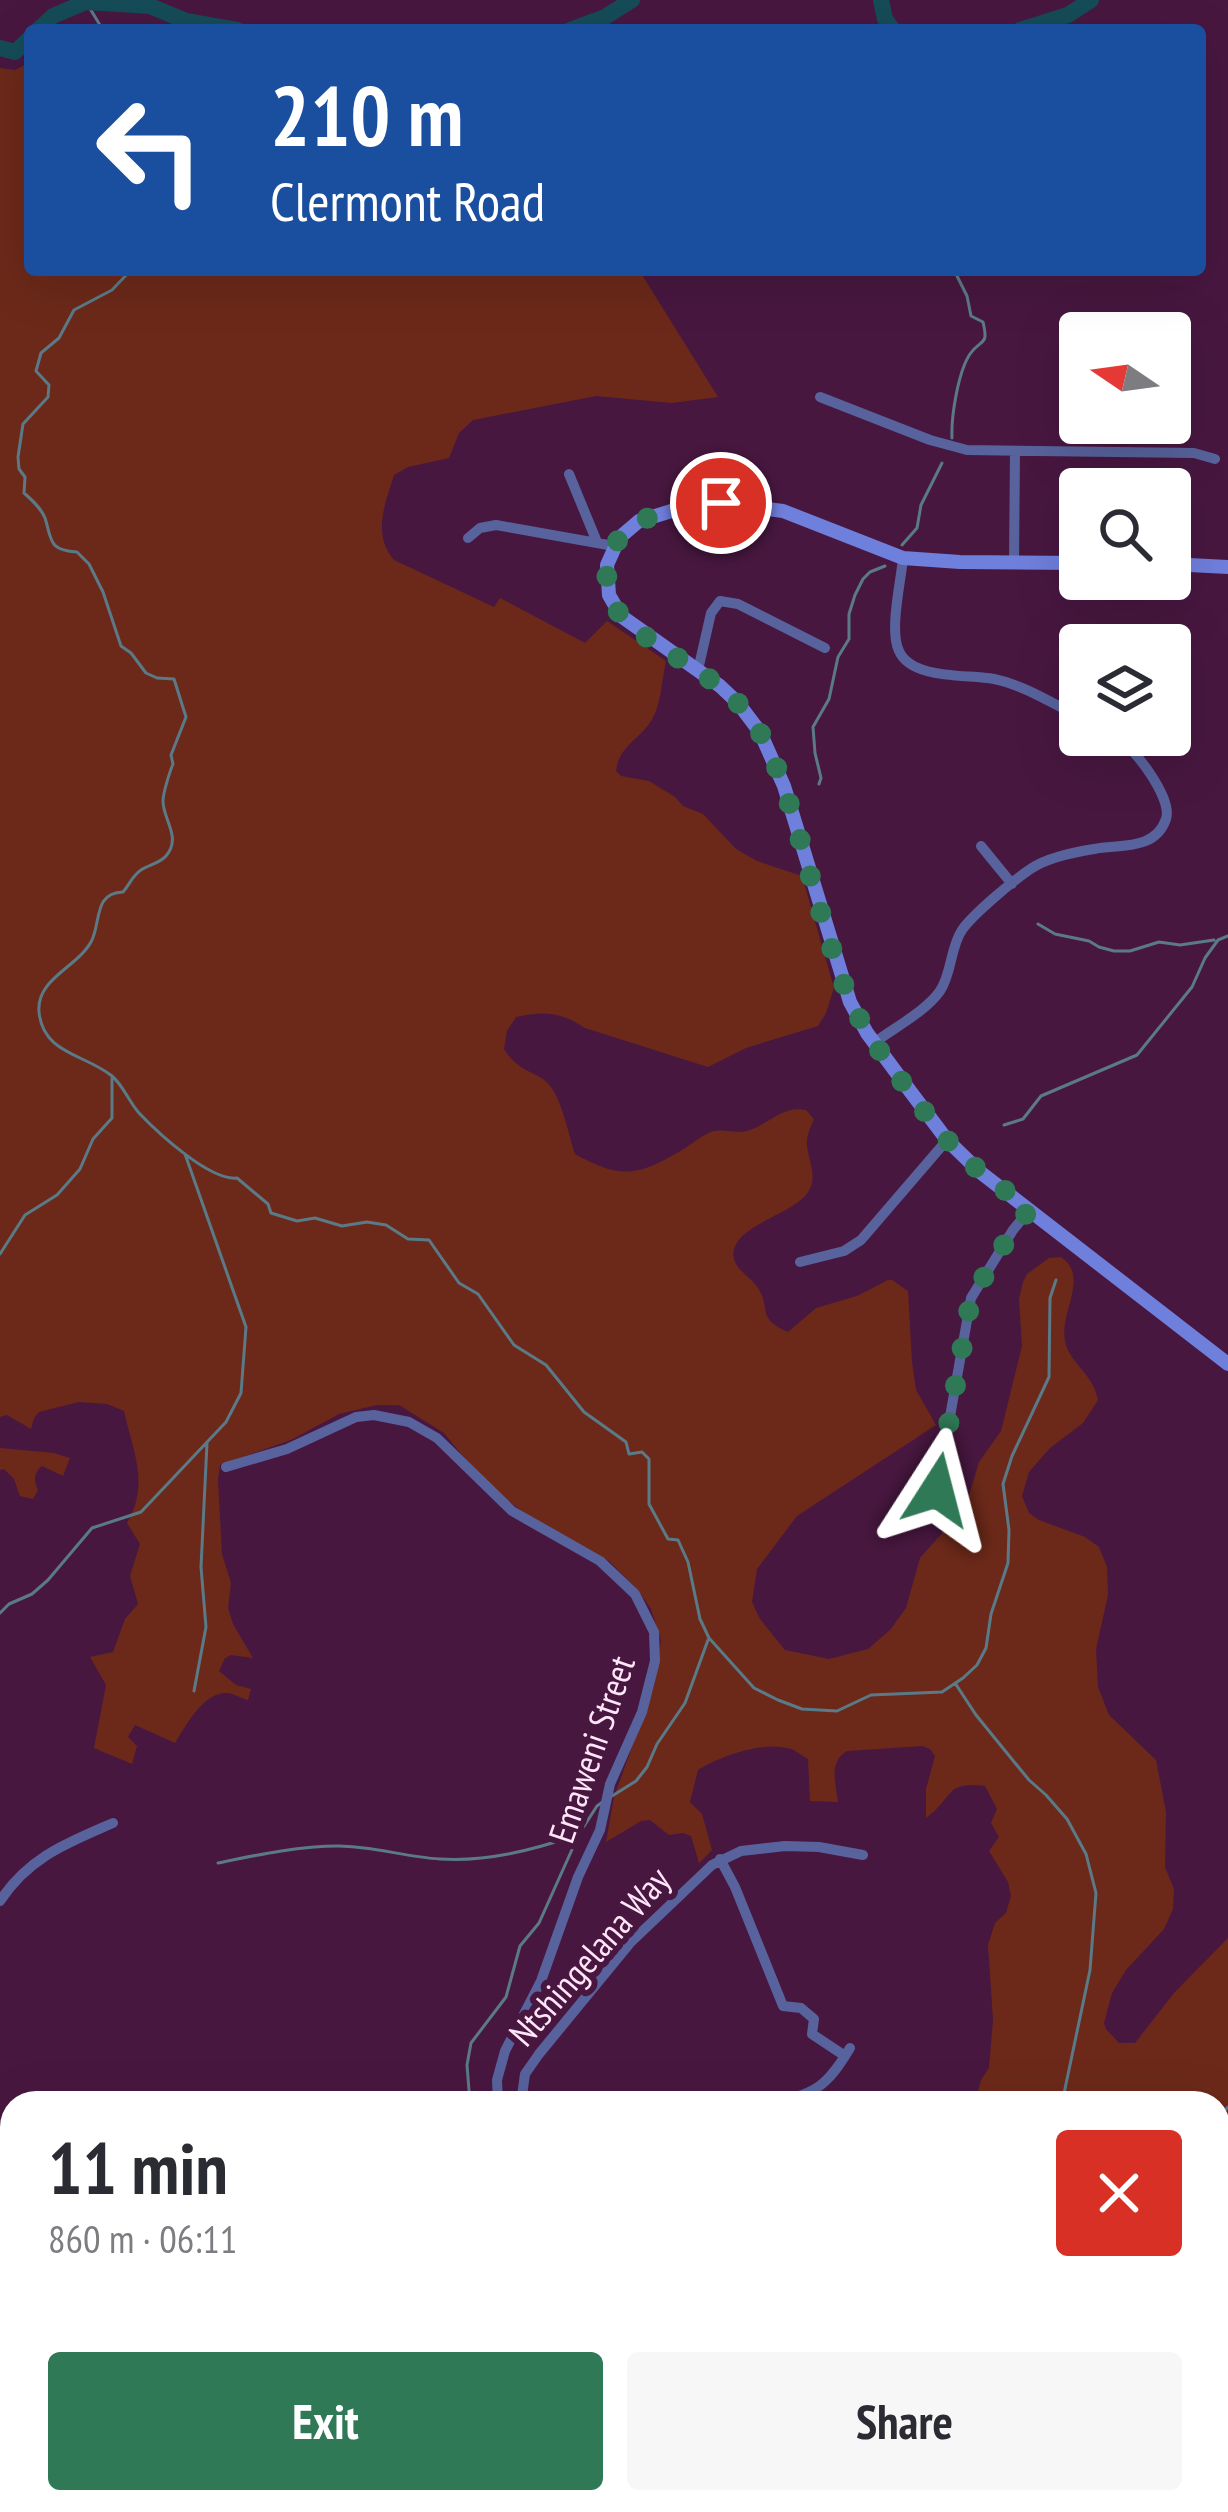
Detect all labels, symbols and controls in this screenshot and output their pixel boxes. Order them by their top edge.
text: 210 m [270,60,463,169]
icon: left [72,72,228,228]
text: Clermont Road [270,166,545,236]
north arrow [1059,312,1191,444]
map controls [1059,312,1191,756]
pin [670,452,772,554]
button: search [1059,468,1191,600]
icon: arrive [688,470,754,536]
button: layers [1059,624,1191,756]
position arrow [874,1427,1000,1553]
street label: Emaweni Street [537,1649,645,1849]
street label: Ntshingelana Way [498,1856,680,2055]
text: 11 min [48,2121,228,2214]
button: close [1056,2130,1182,2256]
text: 860 m · 06:11 [48,2213,237,2264]
button: Exit [48,2352,603,2490]
button: Share [627,2352,1182,2490]

